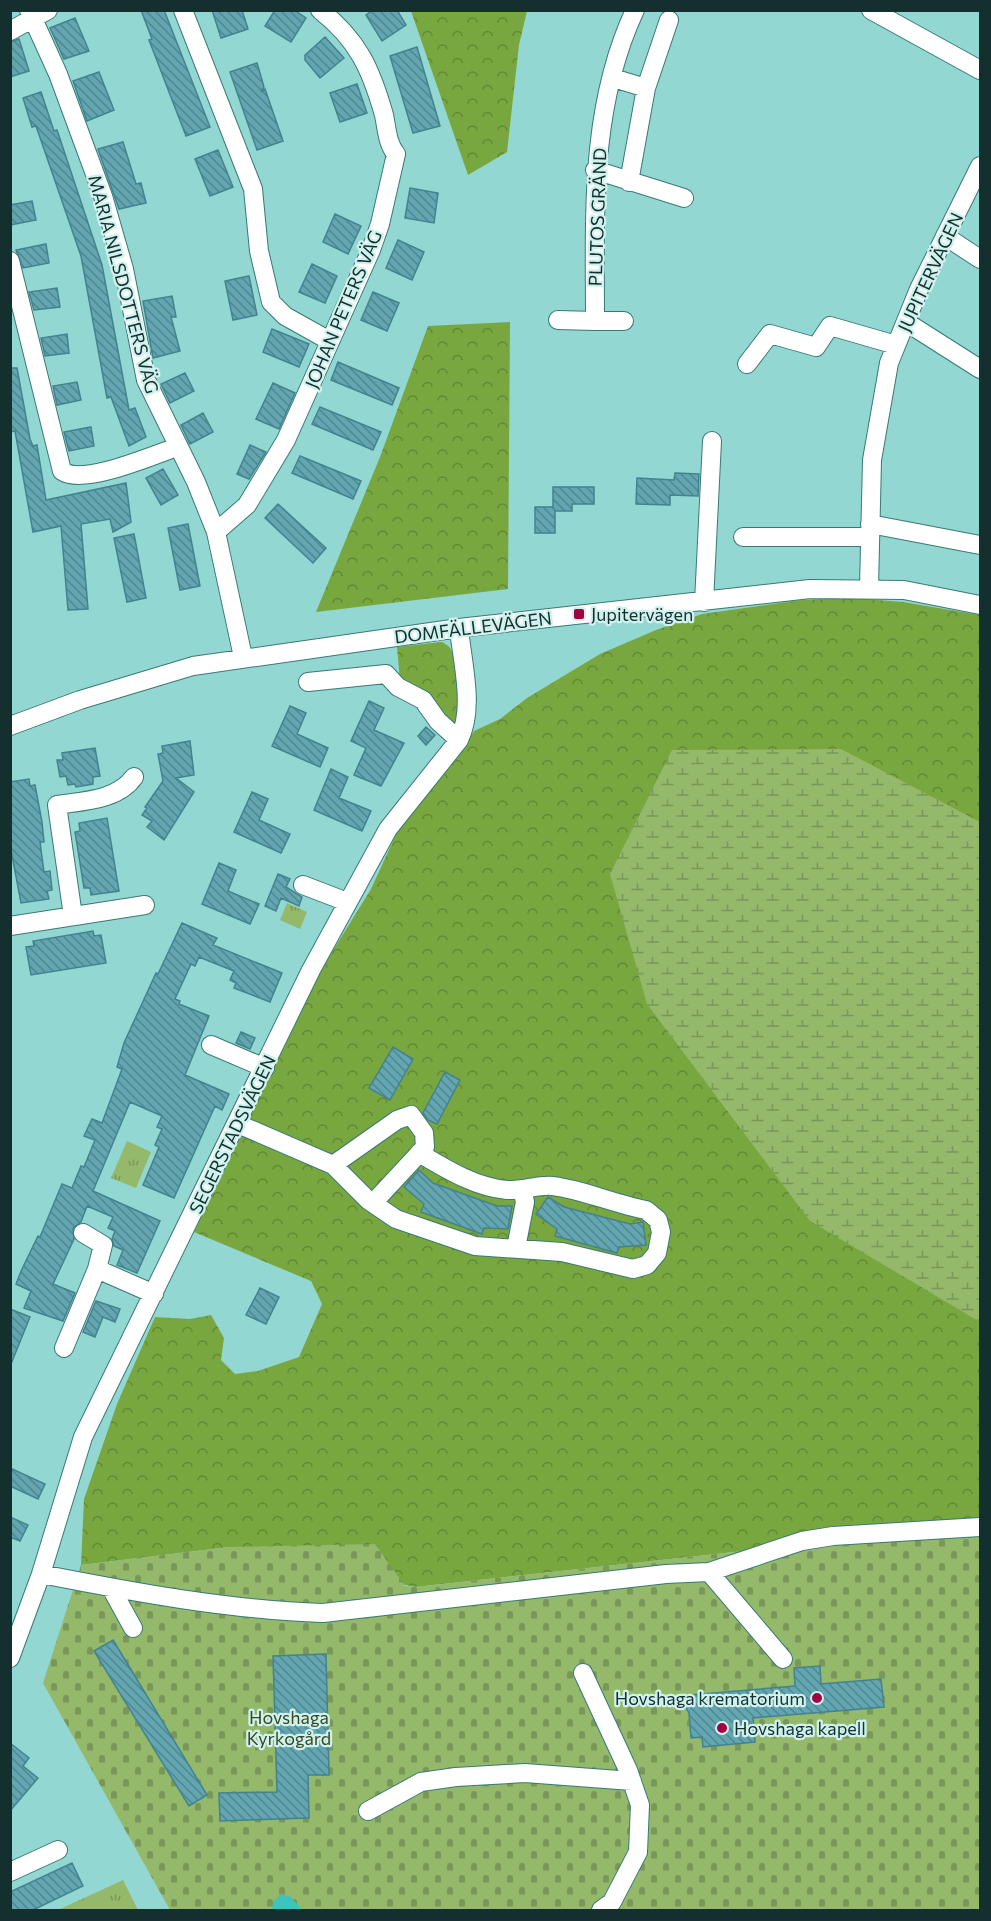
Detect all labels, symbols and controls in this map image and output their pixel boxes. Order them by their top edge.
street label: PLUTOS GRÄND [584,147,610,287]
street label: MARIA NILSDOTTERS VÄG [84,172,164,396]
street label: JUPITERVÄGEN [893,209,967,335]
street label: JOHAN PETERS VÄG [300,227,386,391]
place label: Jupitervägen [591,603,693,625]
street label: DOMFÄLLEVÄGEN [393,606,553,648]
marker: Jupitervägen [572,607,586,621]
street label: SEGERSTADSVÄGEN [184,1051,280,1217]
place label: Hovshaga krematorium [615,1687,805,1709]
marker: Hovshaga krematorium [810,1691,824,1705]
park label: Hovshaga Kyrkogård [247,1706,331,1749]
place label: Hovshaga kapell [734,1717,866,1739]
marker: Hovshaga kapell [715,1721,729,1735]

